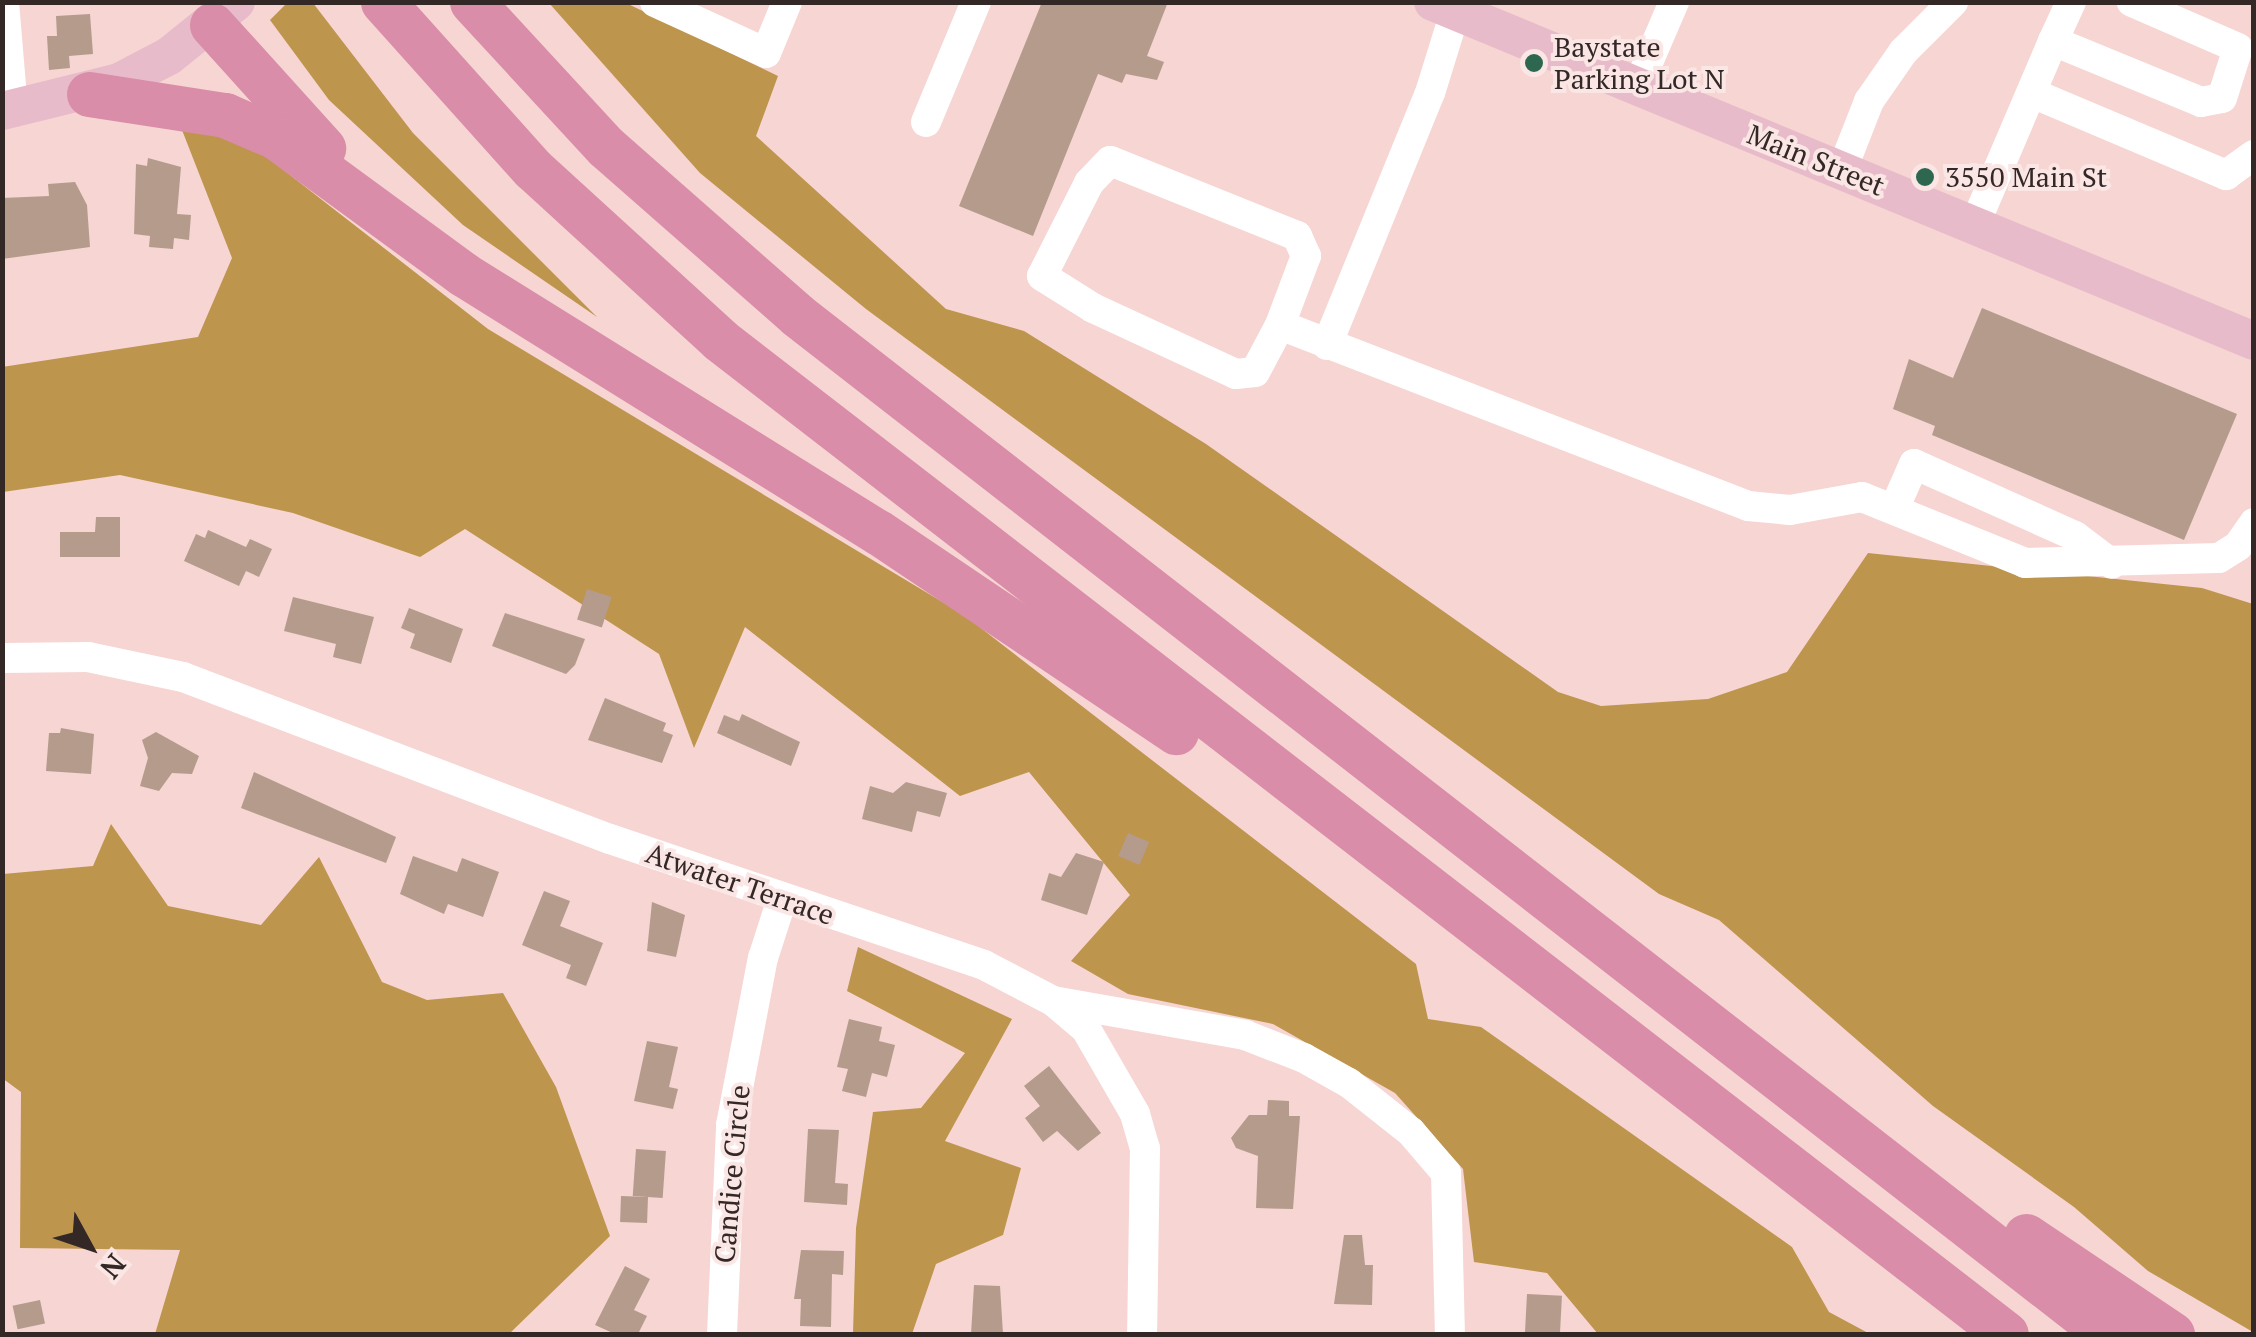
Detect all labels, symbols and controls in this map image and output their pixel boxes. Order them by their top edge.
place label: Baystate Parking Lot N [1554,30,1725,96]
marker: Baystate Parking Lot N [1523,52,1545,74]
street label: Main Street [1742,117,1890,203]
place label: 3550 Main St [1945,160,2107,194]
marker: 3550 Main St [1914,166,1936,188]
street label: Atwater Terrace [642,836,838,932]
street label: Candice Circle [707,1083,757,1265]
north arrow [40,1197,140,1297]
text: N [92,1247,134,1287]

